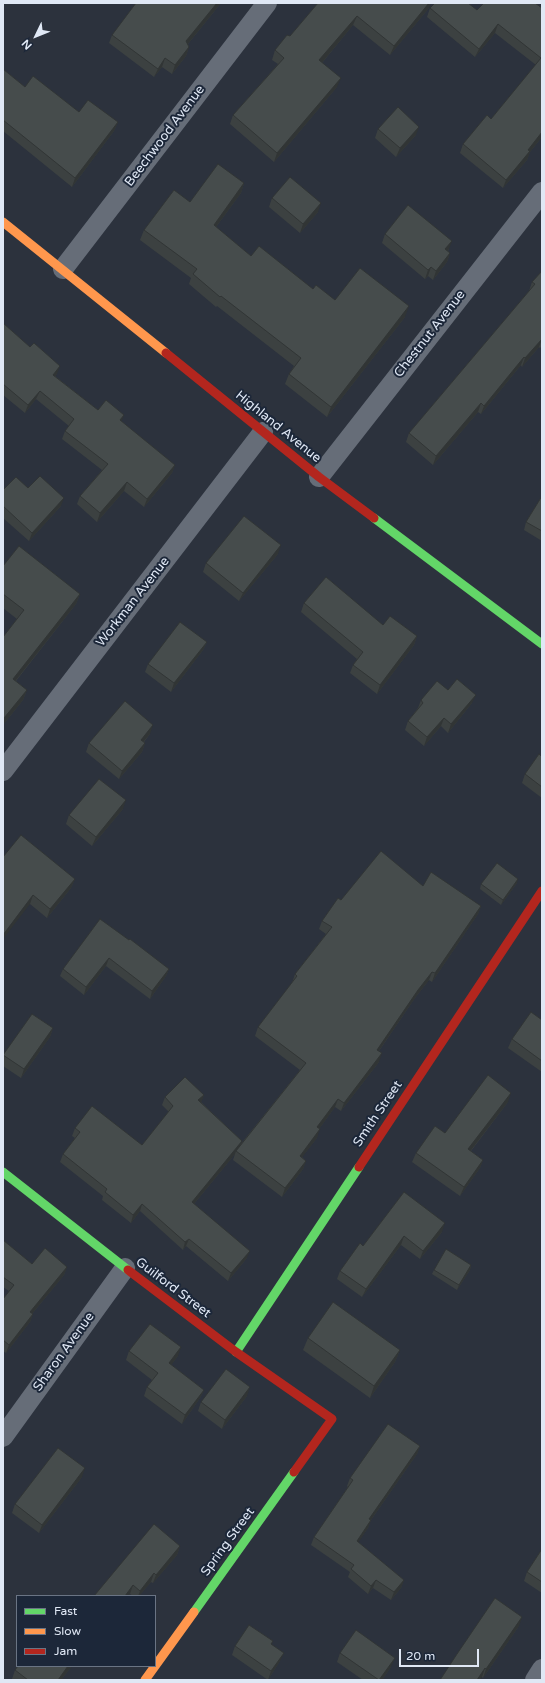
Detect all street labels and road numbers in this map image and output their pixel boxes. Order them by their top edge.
street label: Beechwood Avenue [122,82,208,190]
street label: Chestnut Avenue [391,287,469,381]
street label: Highland Avenue [232,388,324,466]
street label: Workman Avenue [93,554,173,650]
street label: Smith Street [350,1078,406,1150]
street label: Guilford Street [132,1255,214,1321]
street label: Sharon Avenue [30,1310,98,1394]
street label: Spring Street [198,1505,258,1579]

